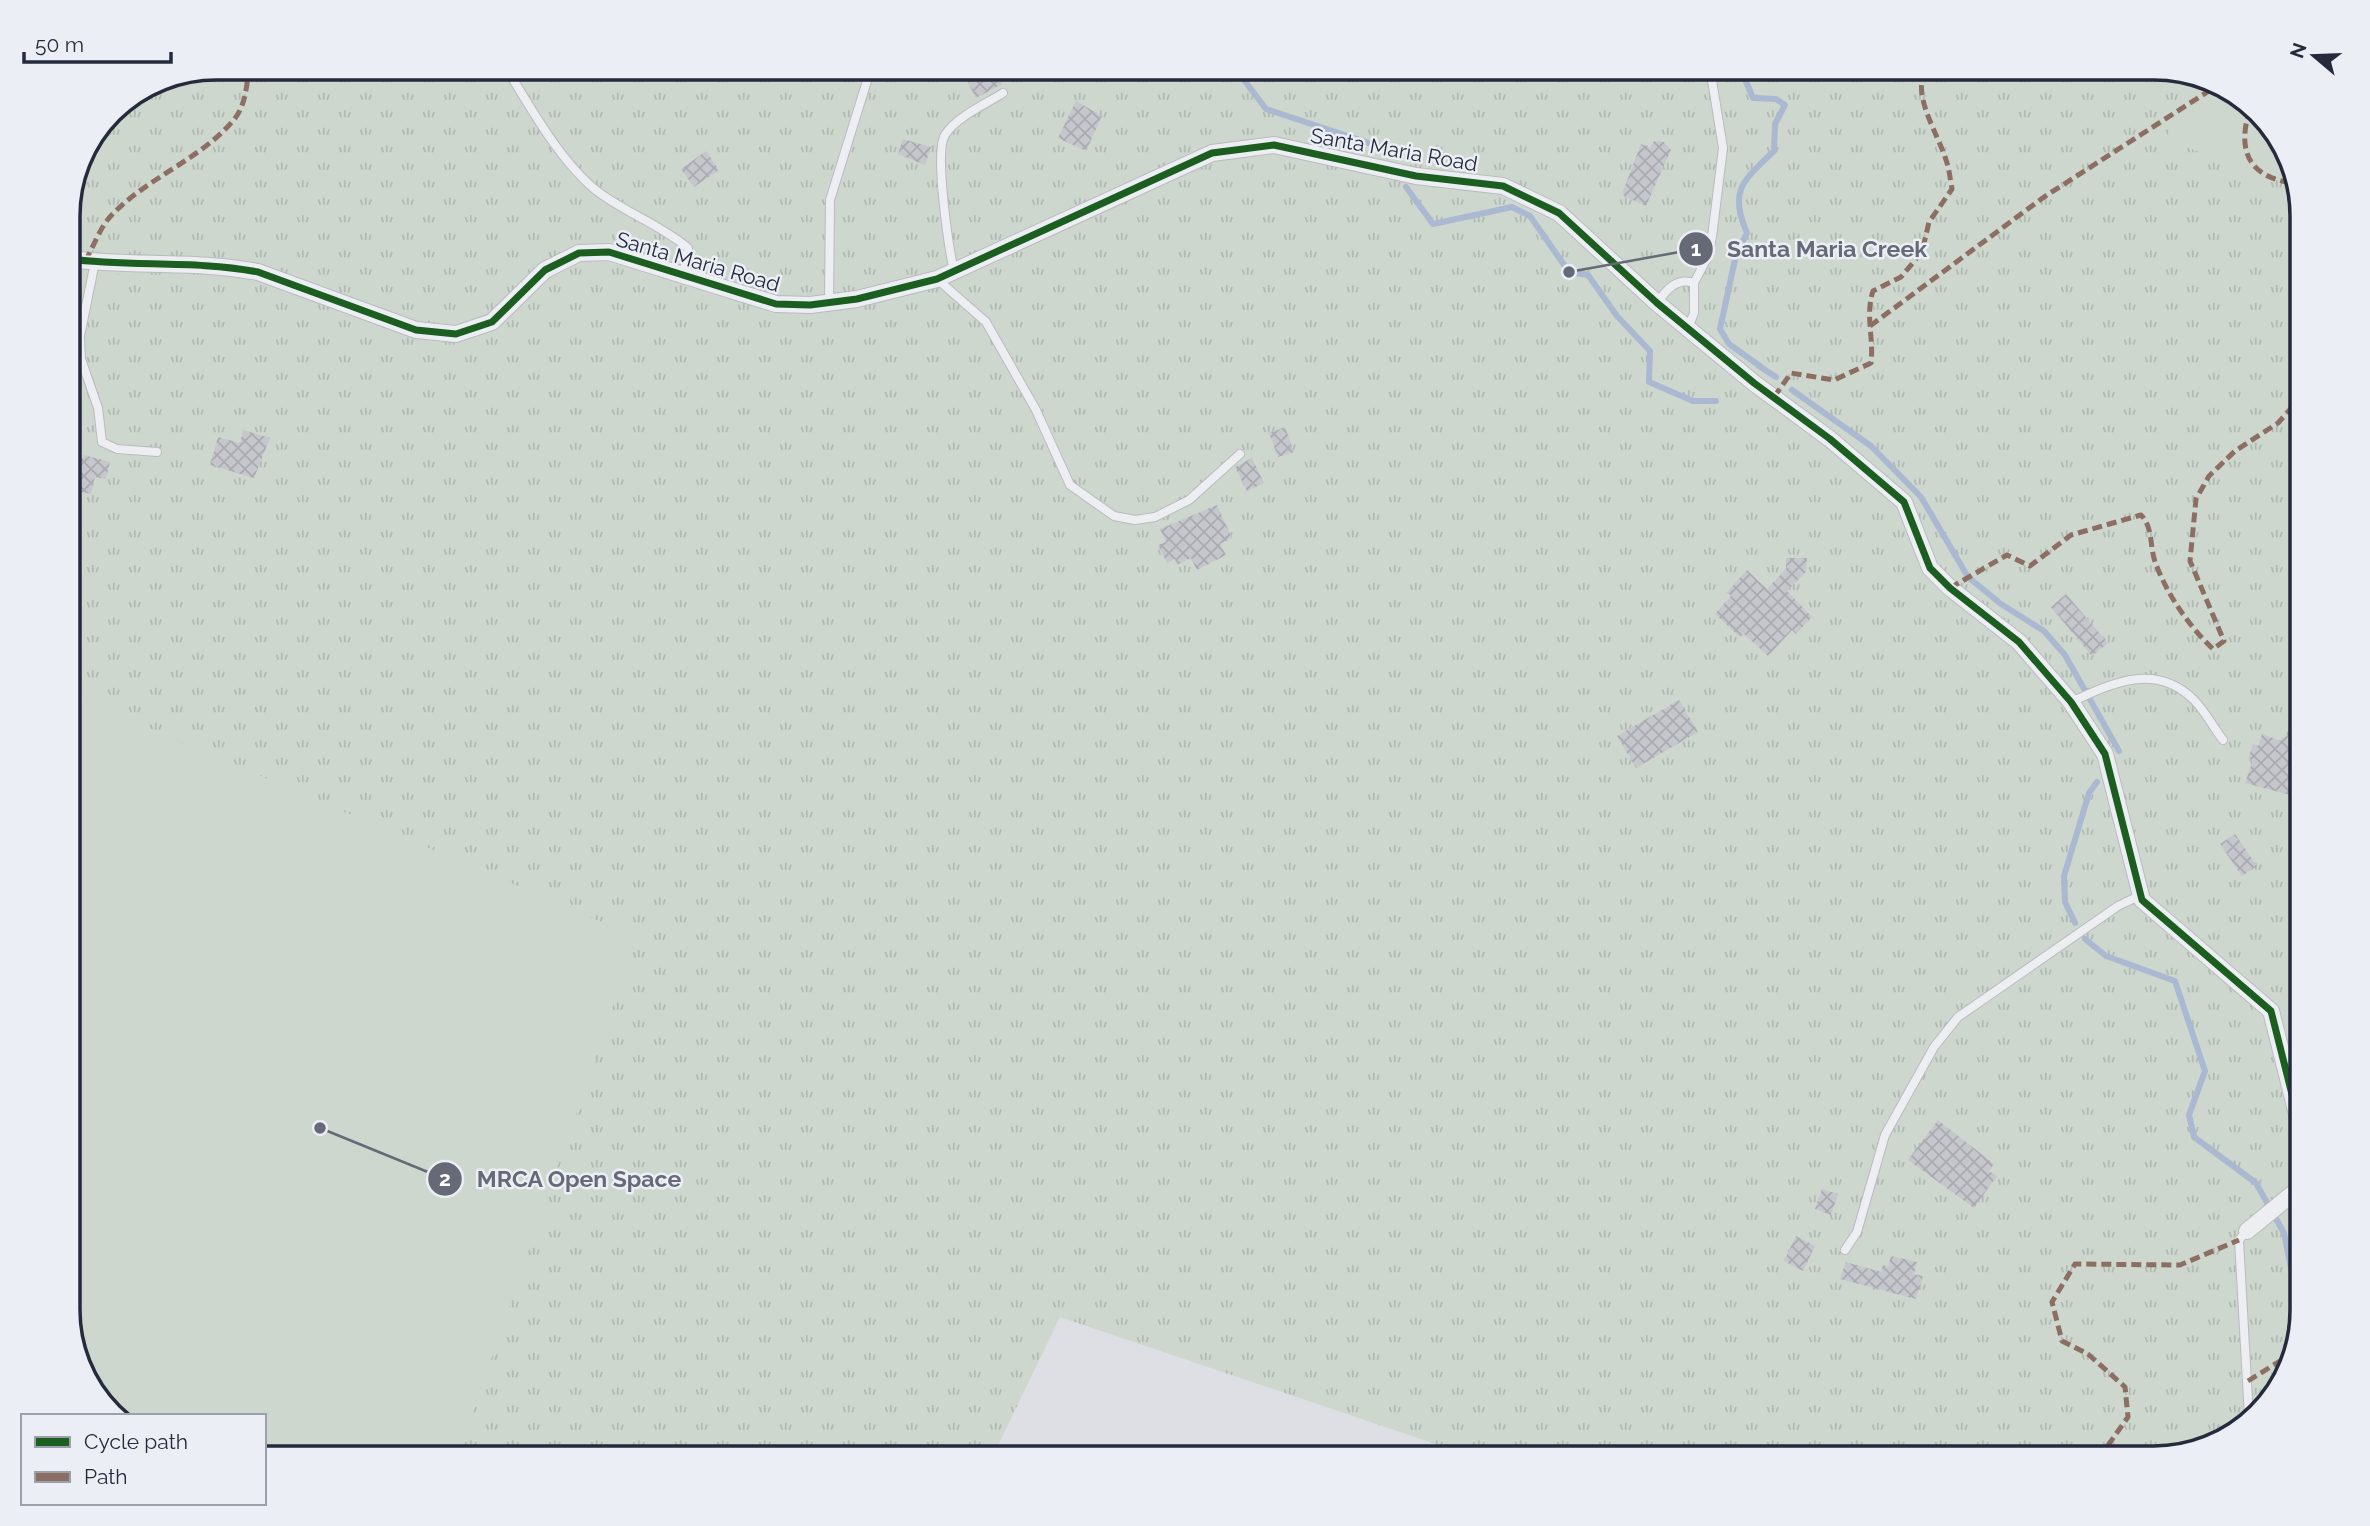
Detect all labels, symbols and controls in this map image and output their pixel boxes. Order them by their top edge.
scale bar [24,21,172,65]
north arrow [2279,21,2349,91]
text: 50 m [35,32,84,57]
text: N [2285,40,2311,61]
street label: Santa Maria Road [1309,123,1479,176]
street label: Santa Maria Road [613,226,783,297]
callout: Santa Maria Creek [1678,227,1941,271]
text: Santa Maria Creek [1727,235,1927,262]
text: 1 [1691,236,1701,261]
callout: MRCA Open Space [427,1157,695,1201]
text: MRCA Open Space [477,1165,681,1192]
text: 2 [439,1166,451,1191]
legend [21,1414,266,1505]
text: Cycle path [84,1429,188,1454]
text: Path [84,1464,128,1489]

